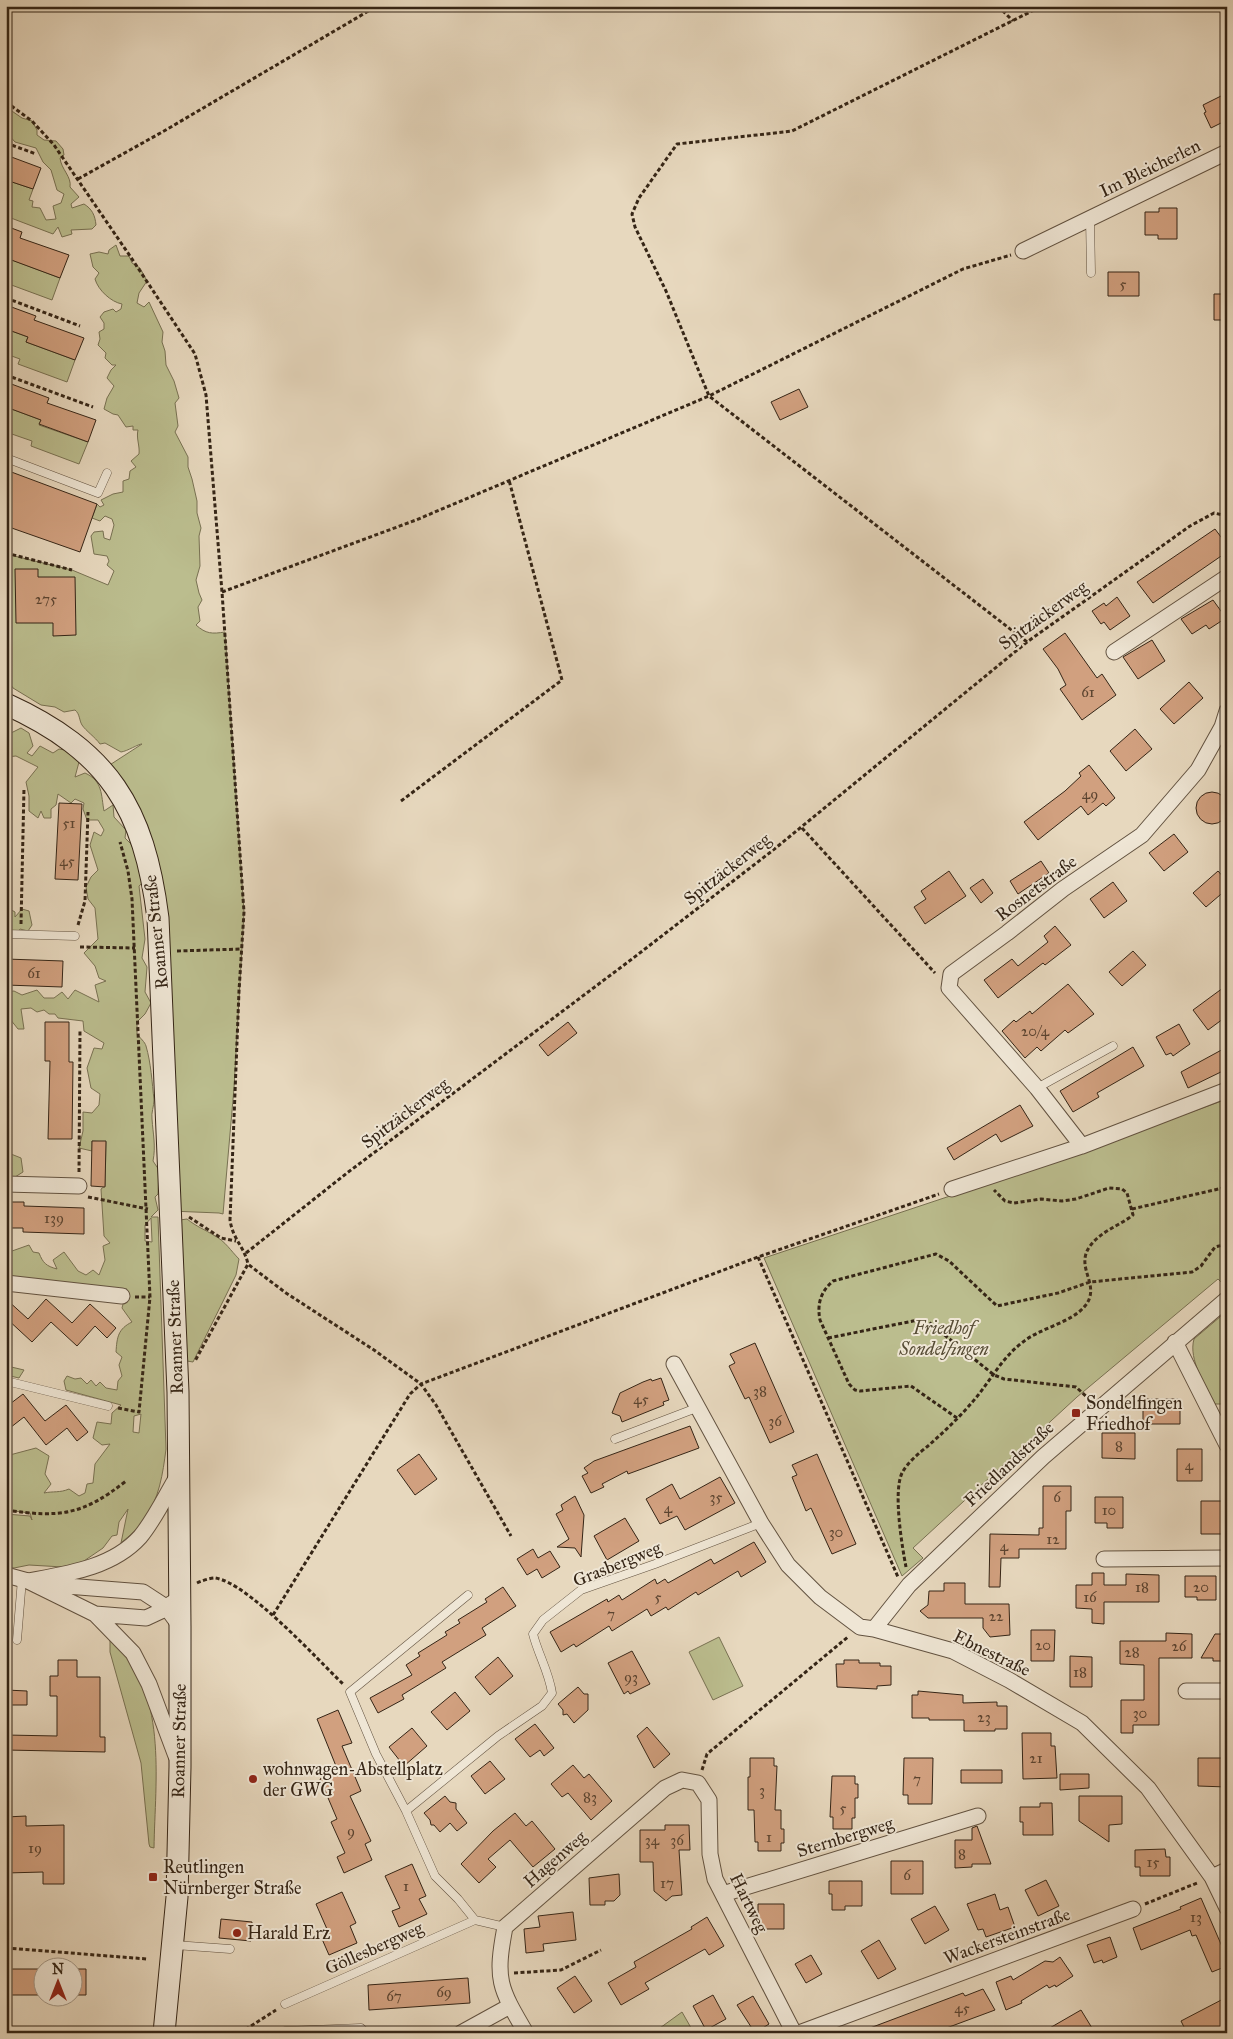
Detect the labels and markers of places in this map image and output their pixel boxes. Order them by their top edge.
place label: Sondelfingen Friedhof [1086,1392,1183,1435]
marker: Sondelfingen Friedhof [1070,1407,1082,1419]
place label: wohnwagen-Abstellplatz der GWG [263,1758,443,1801]
marker: wohnwagen-Abstellplatz der GWG [247,1773,259,1785]
place label: Reutlingen Nürnberger Straße [163,1856,301,1900]
marker: Reutlingen Nürnberger Straße [147,1871,159,1883]
place label: Harald Erz [247,1922,330,1944]
marker: Harald Erz [231,1927,243,1939]

